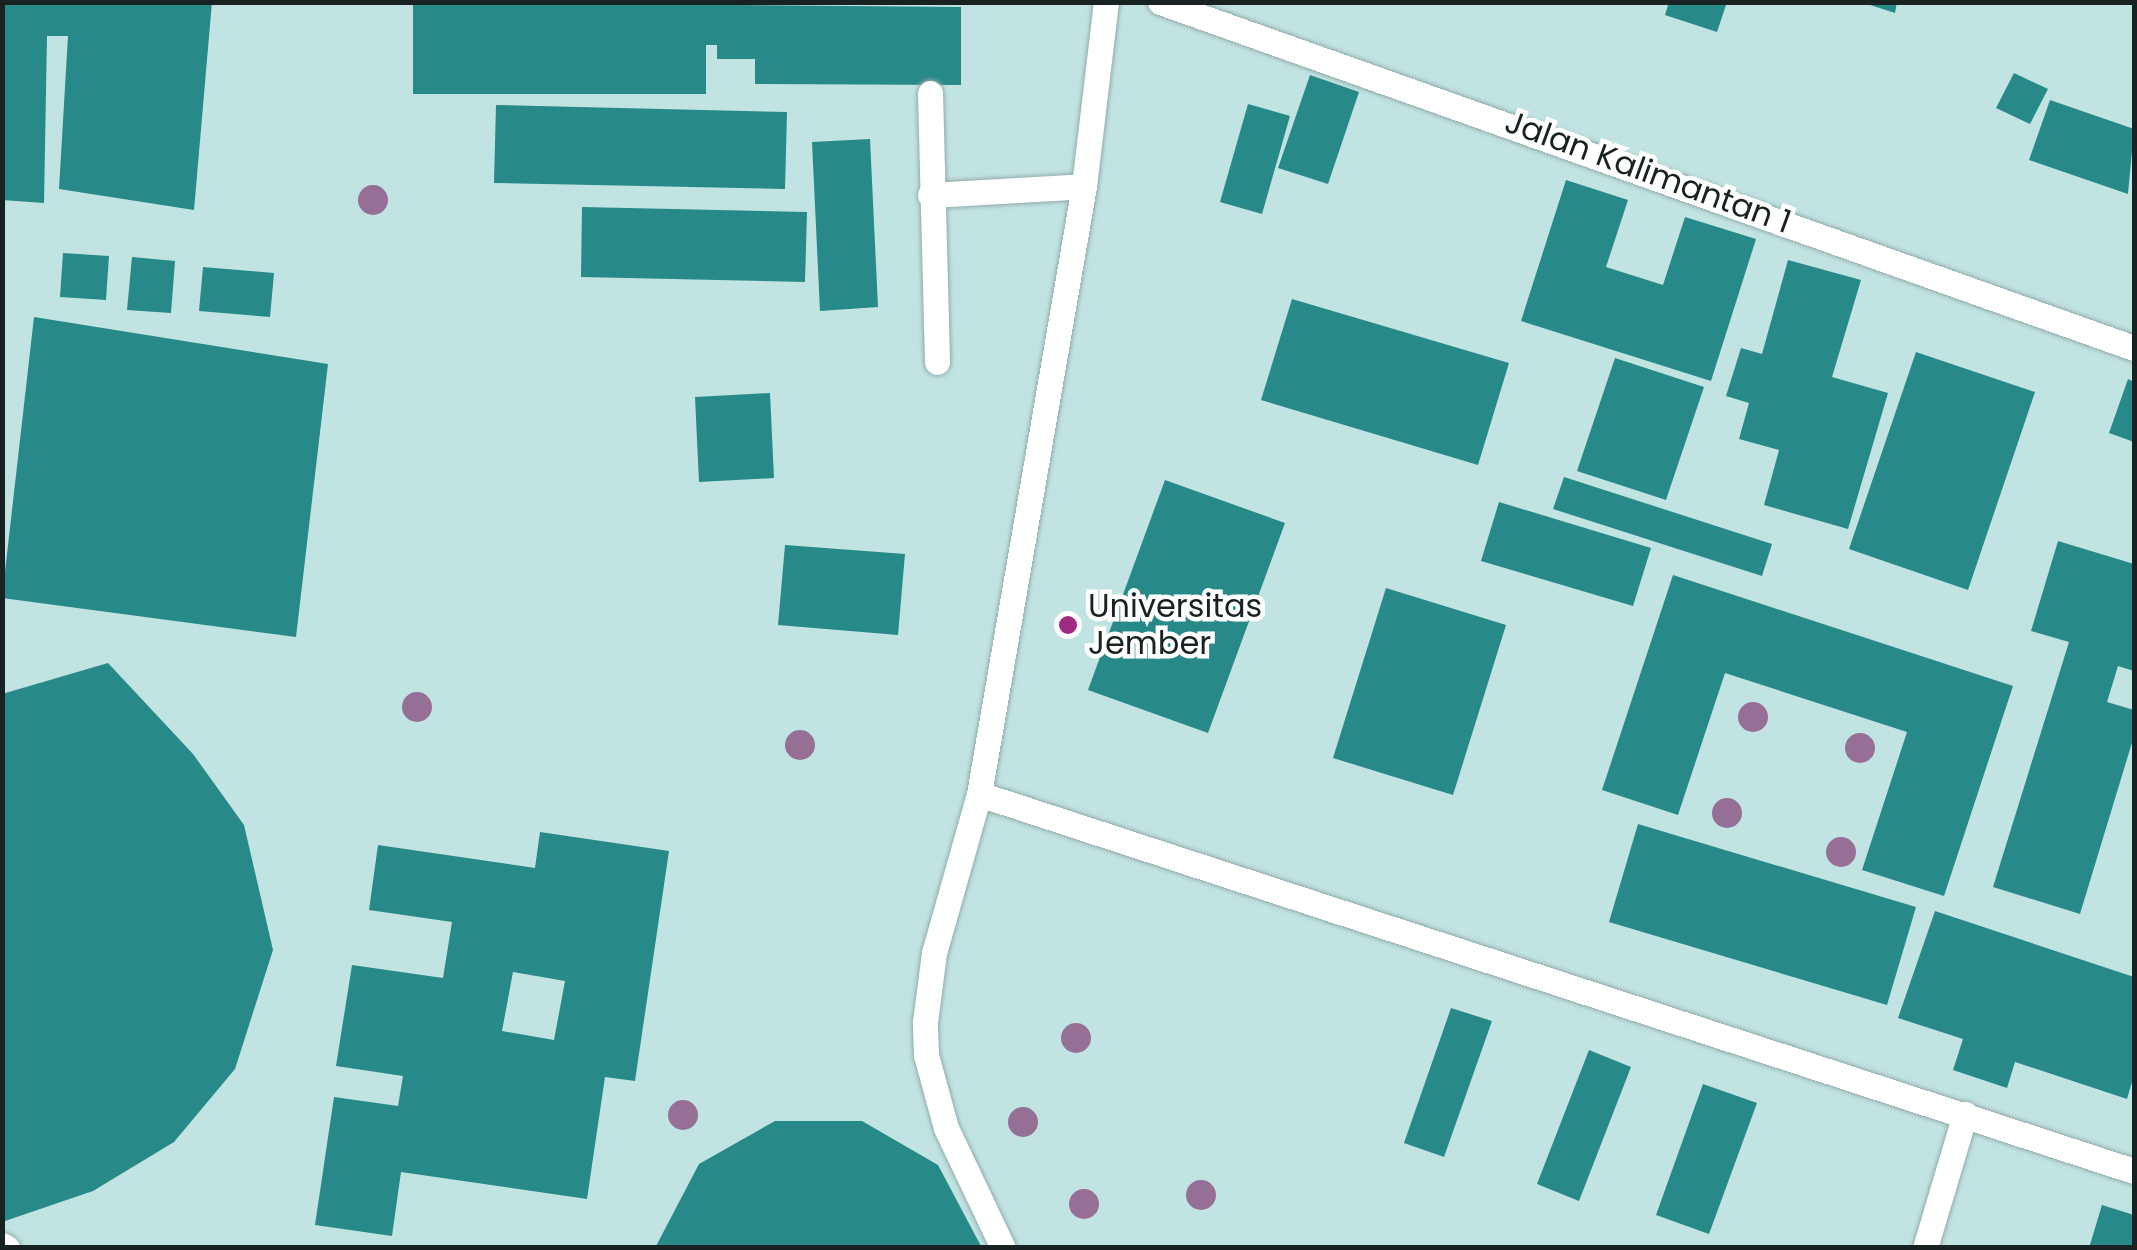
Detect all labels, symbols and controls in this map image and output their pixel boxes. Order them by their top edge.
street label: Jalan Kalimantan 1 [1500,102,1796,242]
place label: Universitas Jember [1088,588,1262,663]
marker: Universitas Jember [1057,614,1079,636]

